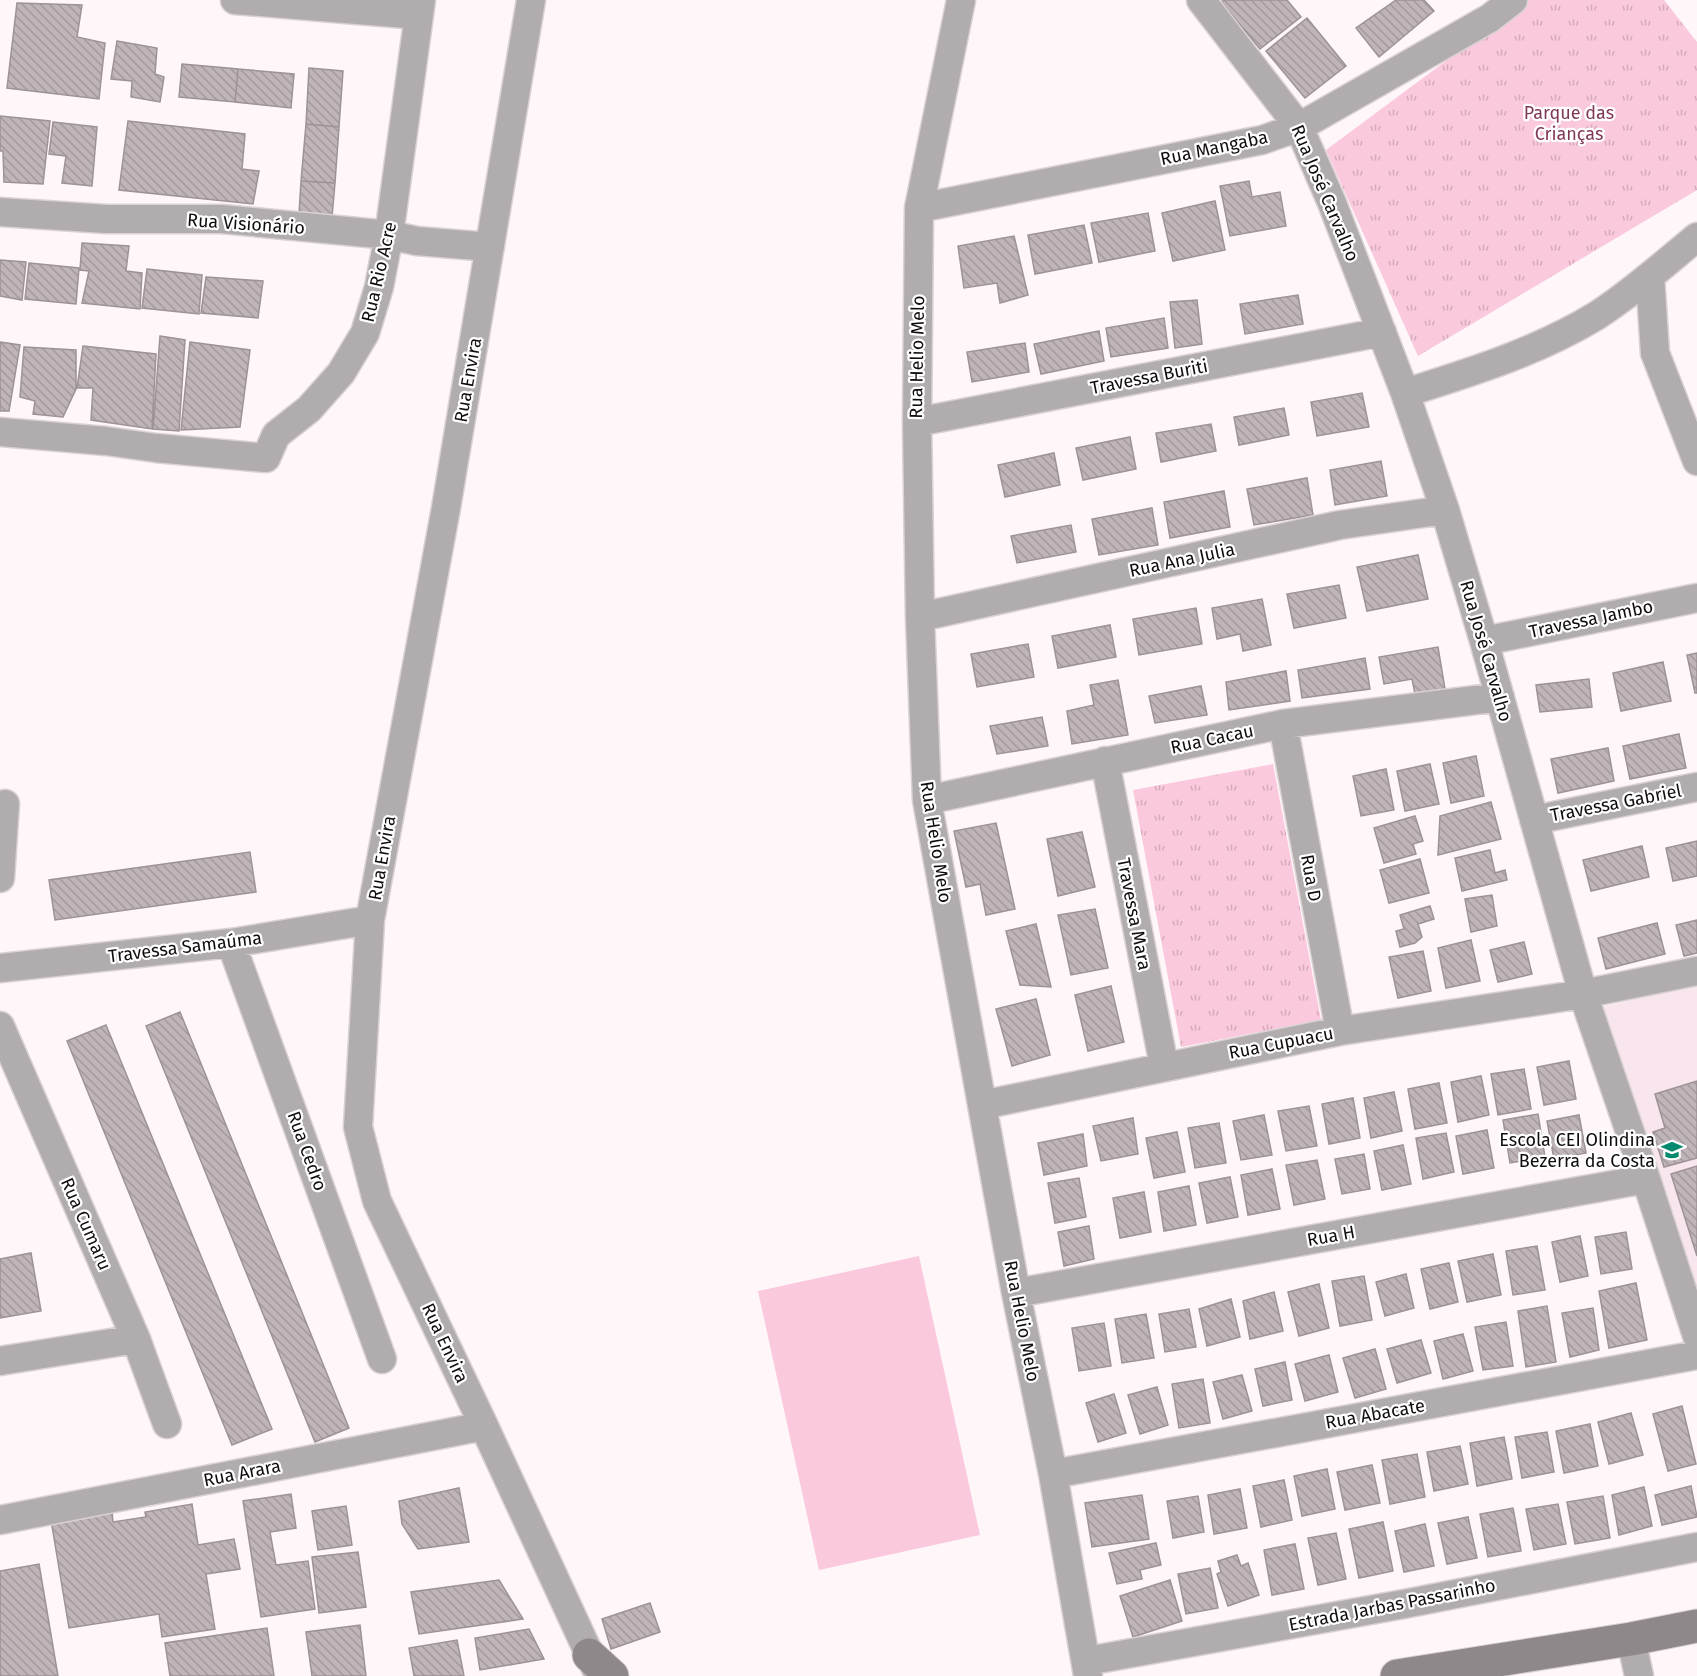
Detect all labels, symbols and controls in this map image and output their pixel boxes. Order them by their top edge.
park label: Parque das Crianças [1524,102,1614,145]
street label: Rua José Carvalho [1286,121,1364,265]
street label: Rua Mangaba [1158,126,1270,170]
street label: Rua Visionário [186,209,306,239]
street label: Rua Rio Acre [357,220,401,324]
street label: Rua Helio Melo [905,295,929,419]
street label: Rua Envira [450,336,486,424]
street label: Travessa Buriti [1088,355,1210,399]
street label: Rua Ana Julia [1127,538,1237,582]
street label: Rua José Carvalho [1455,578,1517,724]
street label: Travessa Jambo [1527,595,1655,643]
street label: Rua Cacau [1168,719,1256,759]
street label: Rua Helio Melo [916,779,956,905]
street label: Travessa Gabriel [1549,779,1683,827]
street label: Rua Envira [364,814,400,902]
street label: Rua D [1296,853,1326,903]
street label: Travessa Mara [1112,856,1156,972]
street label: Travessa Samaúma [107,927,263,967]
street label: Rua Cupuacu [1227,1022,1335,1064]
street label: Rua Cedro [282,1108,332,1194]
place label: Escola CEI Olindina Bezerra da Costa [1499,1129,1655,1172]
school or university icon: Escola CEI Olindina Bezerra da Costa [1660,1138,1684,1162]
street label: Rua Cumaru [56,1174,116,1274]
street label: Rua H [1305,1221,1357,1251]
street label: Rua Helio Melo [999,1258,1045,1384]
street label: Rua Envira [417,1299,473,1387]
street label: Rua Abacate [1323,1394,1427,1434]
street label: Rua Arara [201,1455,283,1491]
street label: Estrada Jarbas Passarinho [1287,1574,1497,1636]

